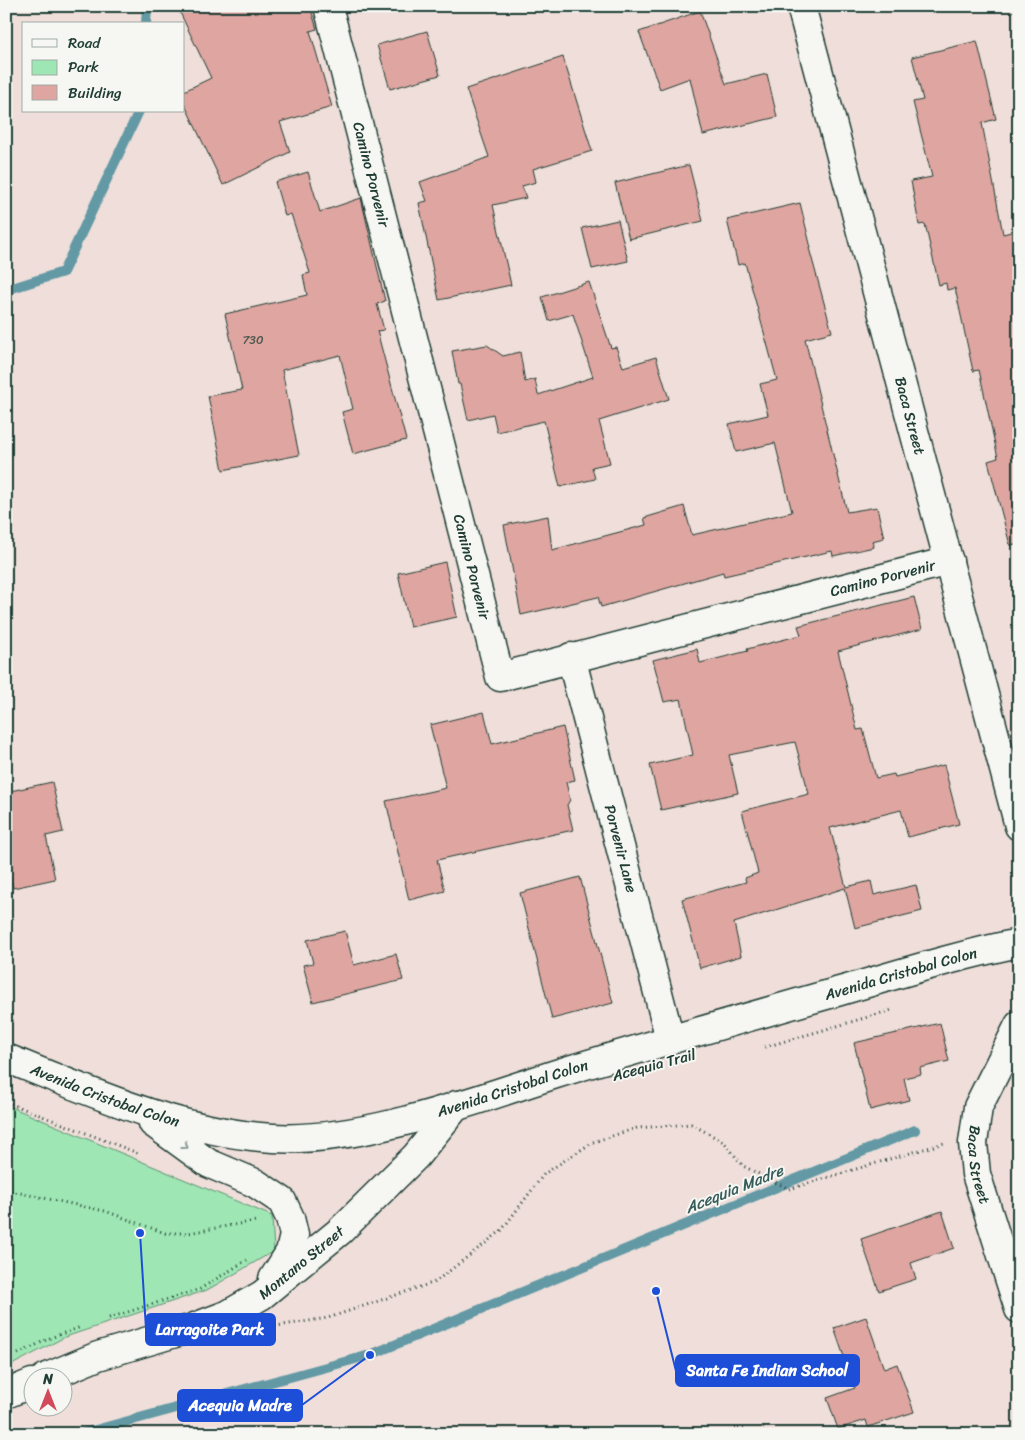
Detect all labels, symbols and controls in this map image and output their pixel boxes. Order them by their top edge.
legend [22,22,185,112]
text: Road [68,30,101,56]
text: Park [68,54,99,80]
text: Building [68,80,122,106]
street label: Camino Porvenir [345,119,397,231]
house number: 730 [242,329,264,351]
street label: Baca Street [887,374,933,458]
street label: Camino Porvenir [446,511,498,623]
street label: Camino Porvenir [827,552,939,604]
street label: Porvenir Lane [597,802,645,896]
street label: Avenida Cristobal Colon [821,940,980,1008]
street label: Acequia Trail [608,1041,699,1089]
street label: Avenida Cristobal Colon [433,1052,591,1125]
street label: Avenida Cristobal Colon [25,1056,183,1134]
street label: Baca Street [960,1124,998,1208]
one-way arrow [179,1140,189,1149]
water label: Acequia Madre [680,1155,790,1222]
street label: Montano Street [252,1219,351,1306]
callout: Larragoite Park [146,1314,275,1345]
text: Larragoite Park [155,1315,265,1344]
callout: Santa Fe Indian School [676,1355,859,1386]
text: Santa Fe Indian School [685,1356,850,1385]
text: N [42,1367,53,1392]
north arrow [22,1368,72,1418]
callout: Acequia Madre [178,1390,302,1421]
text: Acequia Madre [187,1391,292,1420]

